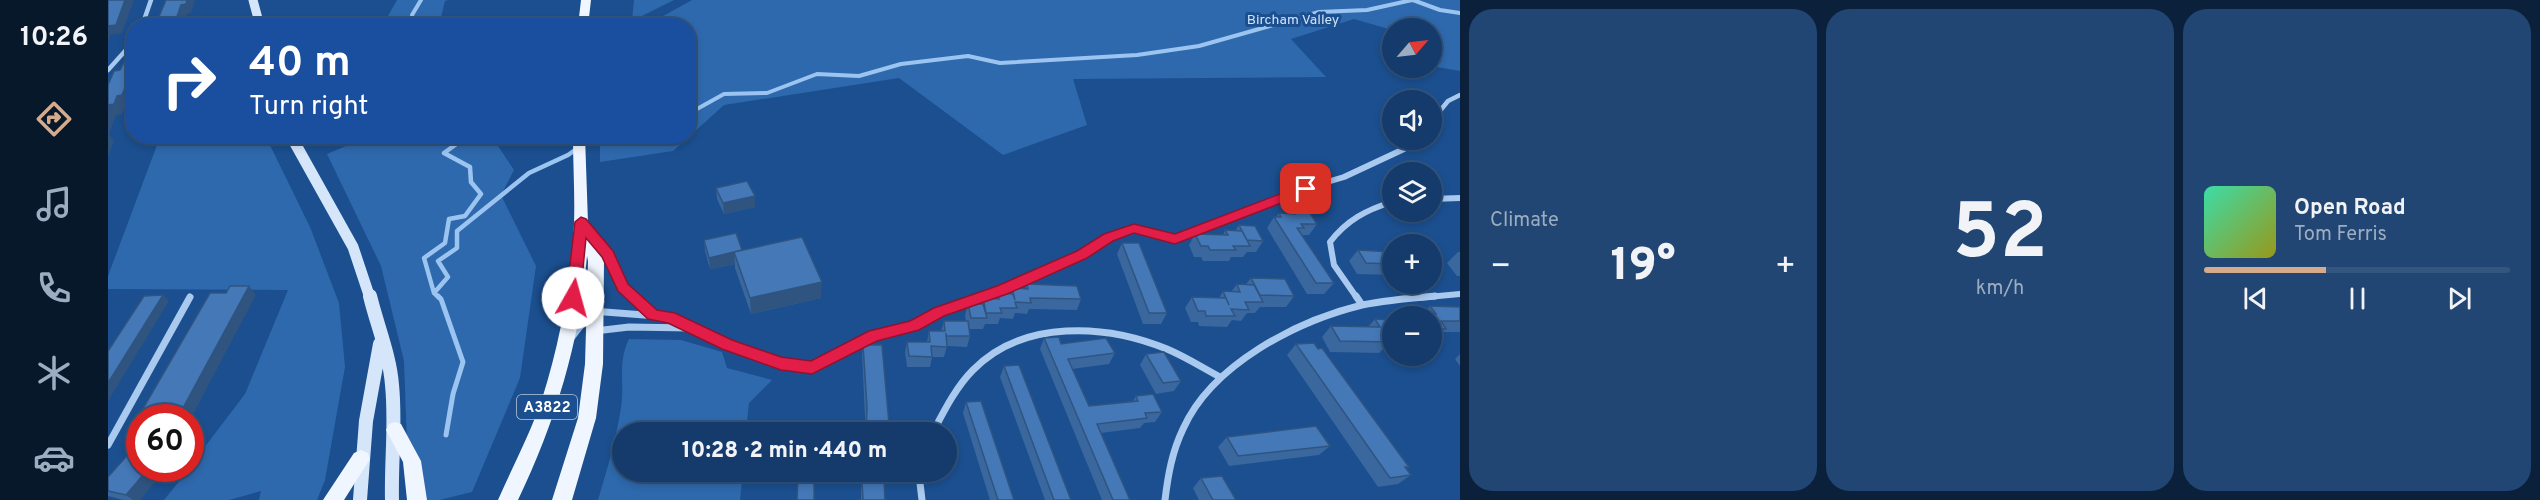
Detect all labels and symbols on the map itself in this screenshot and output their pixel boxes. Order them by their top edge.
park label: Bircham Valley [1247,12,1339,29]
north arrow [1382,18,1442,78]
pin [1280,163,1331,214]
position arrow [541,266,605,330]
road number: A3822 [517,395,577,419]
speed limit sign: 60 [126,404,204,482]

